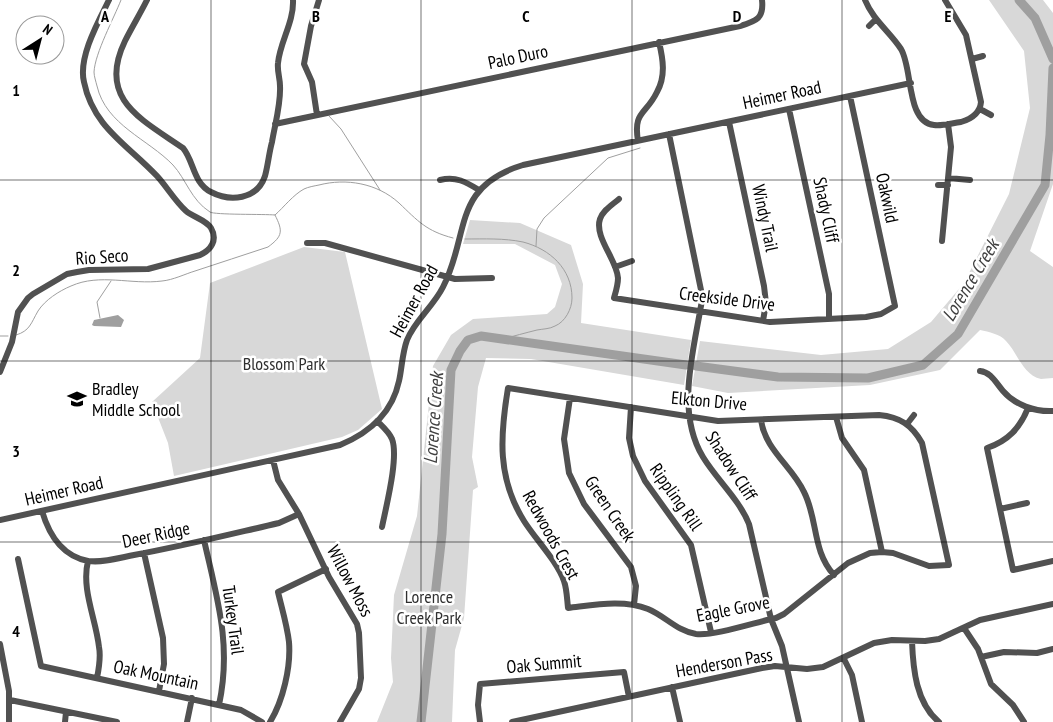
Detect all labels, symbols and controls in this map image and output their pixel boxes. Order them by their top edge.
text: A [100,6,110,26]
text: B [312,6,320,26]
text: C [522,6,530,26]
text: D [733,6,742,26]
text: E [945,6,952,26]
north arrow [15,15,65,65]
text: N [39,20,56,39]
street label: Palo Duro [486,39,550,74]
street label: Heimer Road [741,75,823,114]
text: 1 [12,80,20,100]
street label: Oakwild [871,171,904,225]
street label: Shady Cliff [808,175,845,246]
street label: Windy Trail [747,182,784,254]
water label: Lorence Creek [936,232,1005,325]
street label: Rio Seco [75,243,129,270]
text: 2 [12,260,20,280]
street label: Heimer Road [384,260,443,341]
street label: Creekside Drive [678,281,776,316]
park label: Blossom Park [243,352,325,375]
water label: Lorence Creek [418,369,448,464]
place label: Bradley Middle School [92,377,181,421]
street label: Elkton Drive [670,386,748,415]
school or university icon: Bradley Middle School [66,388,88,410]
street label: Shadow Cliff [701,427,763,506]
text: 3 [12,441,20,461]
street label: Rippling Rill [645,459,708,535]
street label: Heimer Road [23,470,105,511]
street label: Green Creek [580,471,641,546]
street label: Redwoods Crest [518,486,585,583]
street label: Deer Ridge [120,516,192,553]
street label: Willow Moss [322,541,379,620]
street label: Turkey Trail [217,584,250,657]
park label: Lorence Creek Park [397,585,461,629]
street label: Eagle Grove [694,590,771,627]
text: 4 [12,621,20,641]
street label: Henderson Pass [674,643,774,682]
street label: Oak Summit [505,649,582,678]
street label: Oak Mountain [111,654,201,695]

